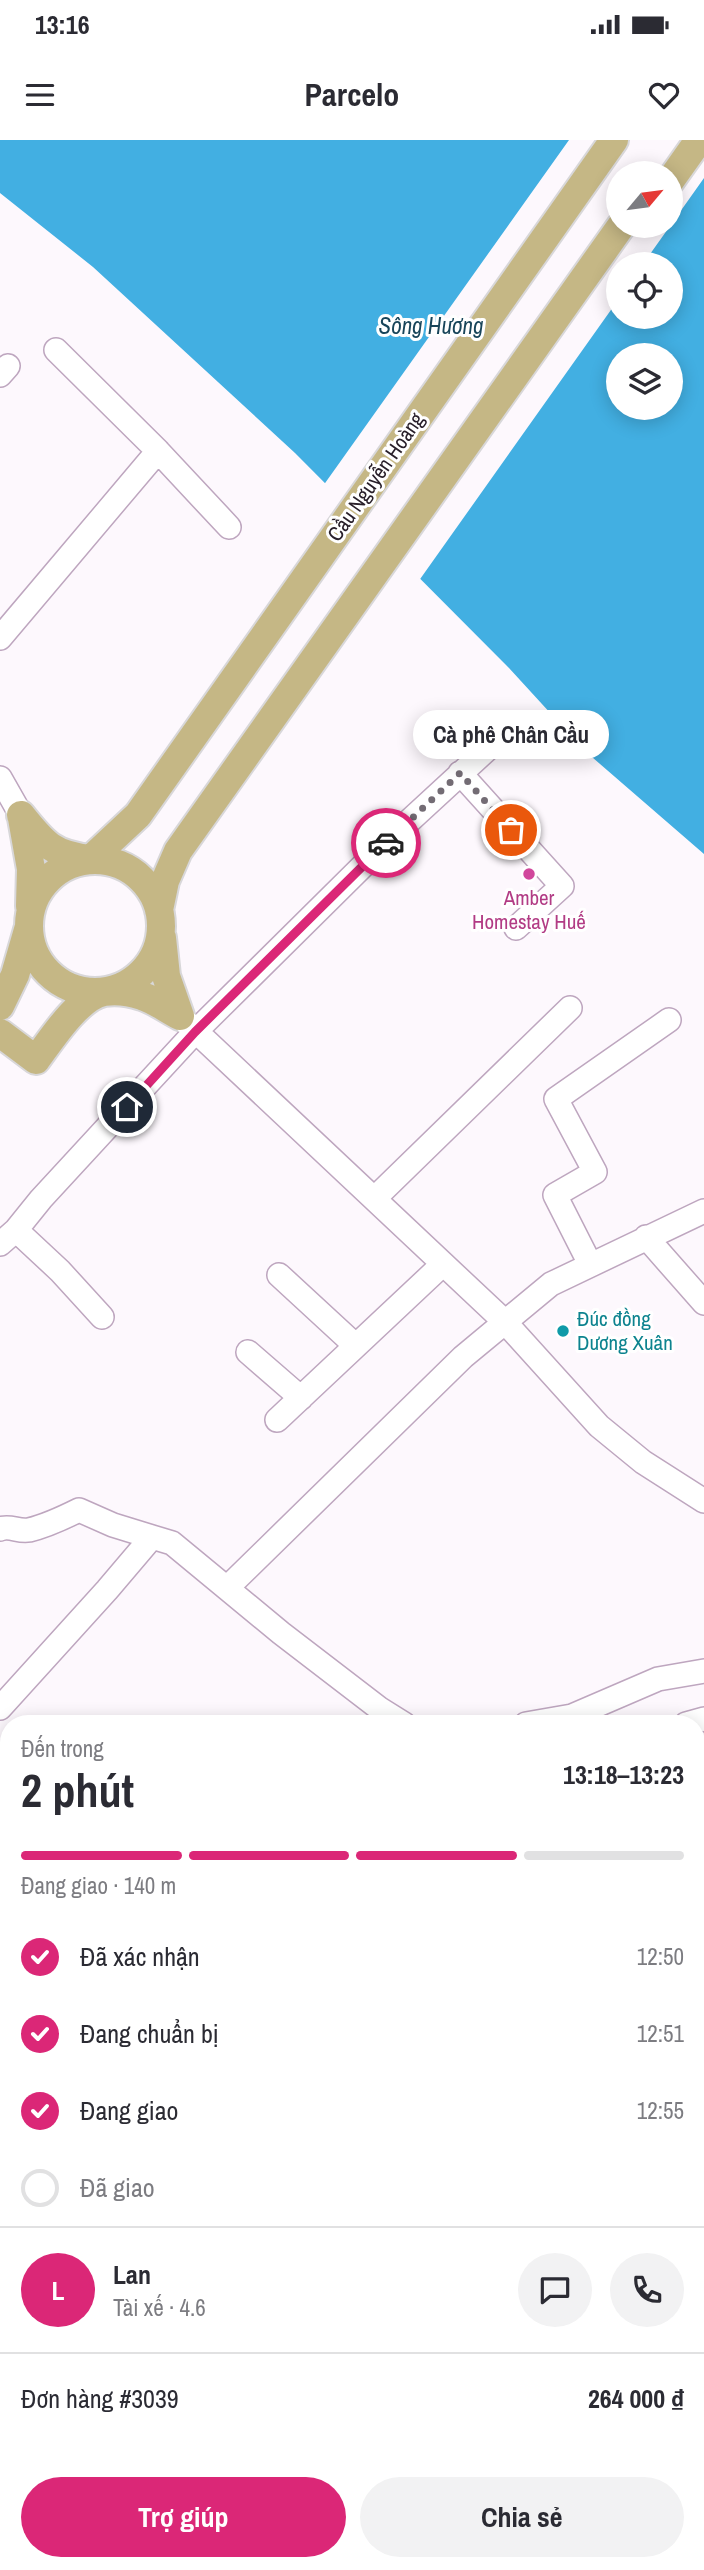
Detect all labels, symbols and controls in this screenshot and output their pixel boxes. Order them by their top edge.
text: 13:16 [35,7,90,42]
text: Parcelo [305,73,399,116]
icon: menu [21,76,59,114]
icon: heart [645,76,683,114]
north arrow [606,161,682,238]
map controls [606,161,683,420]
button: locate [606,252,683,329]
water label: Sông Hương [379,310,483,341]
button: layers [606,343,683,420]
street label: Cầu Nguyễn Hoàng [320,406,431,547]
callout: Cà phê Chân Cầu [413,711,609,760]
text: Cà phê Chân Cầu [433,719,589,750]
pin [481,800,541,860]
courier [351,808,421,878]
icon: bag [492,811,530,849]
icon: car [367,824,405,862]
marker: Amber Homestay Huế [521,866,537,882]
place label: Amber Homestay Huế [472,883,586,936]
pin [97,1077,157,1137]
icon: home [108,1088,146,1126]
place label: Đúc đồng Dương Xuân [577,1304,673,1357]
marker: Đúc đồng Dương Xuân [555,1323,571,1339]
text: Đến trong [21,1733,104,1764]
text: 13:18–13:23 [563,1757,684,1792]
text: 2 phút [21,1759,134,1821]
text: Đang giao · 140 m [21,1870,176,1901]
icon: check [21,1938,59,1976]
text: Đã xác nhận [80,1939,200,1974]
text: 12:50 [637,1941,684,1972]
icon: check [21,2015,59,2053]
text: Đang chuẩn bị [80,2016,219,2051]
text: 12:51 [637,2018,684,2049]
icon: check [21,2092,59,2130]
text: Đang giao [80,2093,178,2128]
text: 12:55 [637,2095,684,2126]
text: Đã giao [80,2170,155,2205]
button: chat [518,2253,592,2327]
button: phone [610,2253,684,2327]
text: Lan [113,2257,151,2292]
text: L [51,2273,65,2308]
text: Tài xế · 4.6 [113,2292,206,2323]
text: Đơn hàng #3039 [21,2381,179,2416]
text: 264 000 ₫ [588,2381,684,2416]
button: Trợ giúp [21,2477,346,2557]
button: Chia sẻ [360,2477,684,2557]

